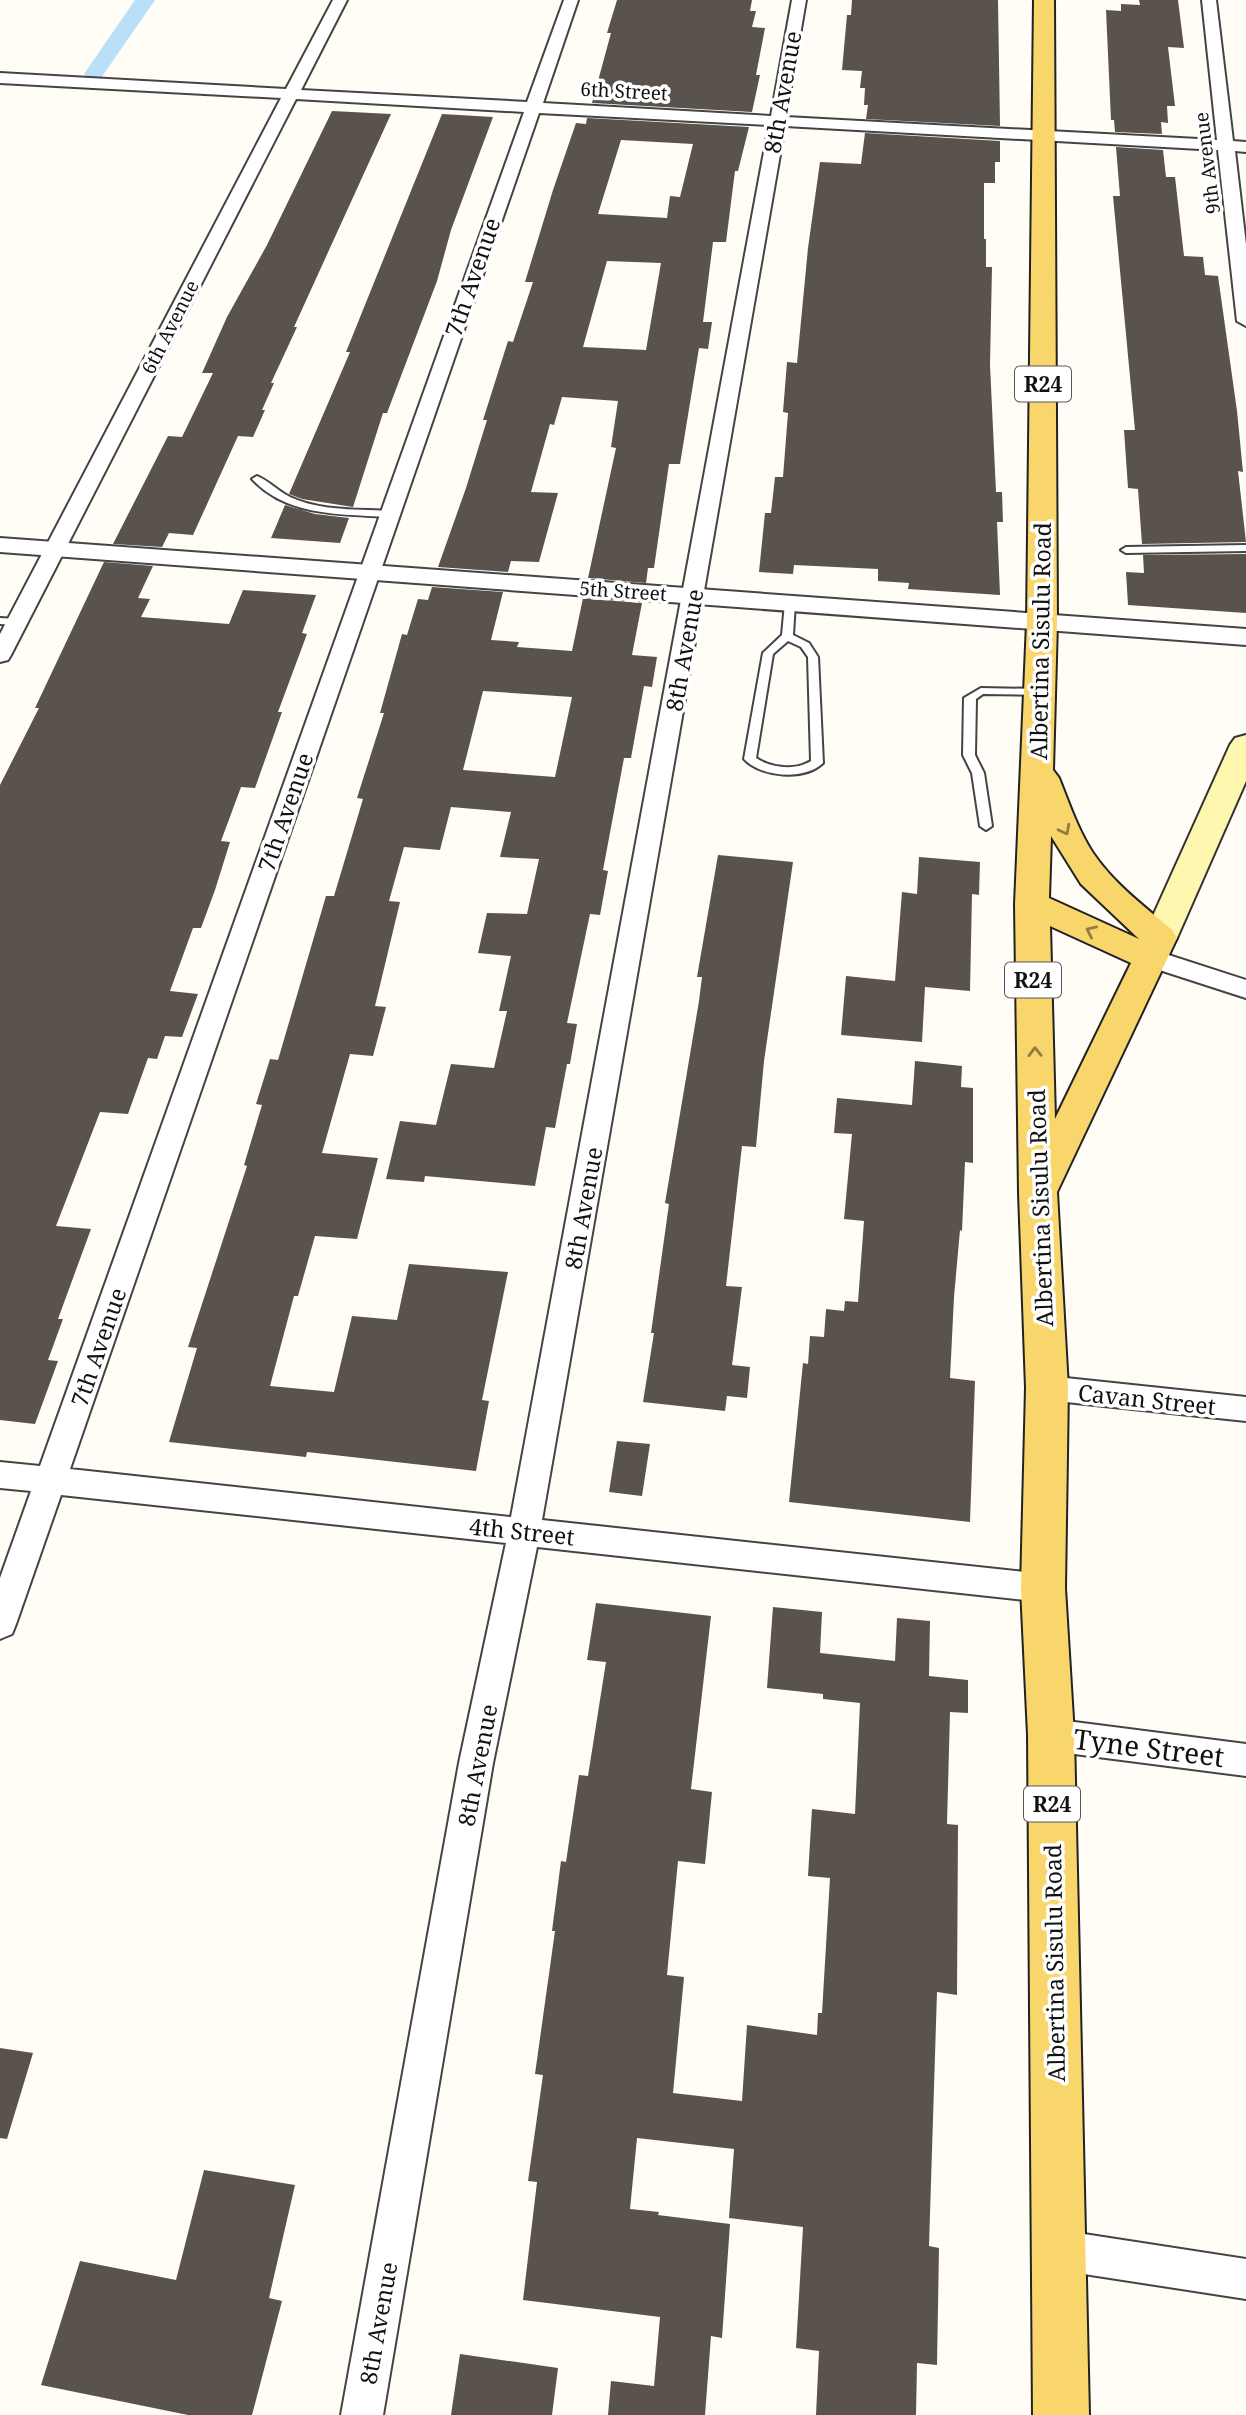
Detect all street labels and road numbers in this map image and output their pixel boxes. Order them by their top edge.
street label: 8th Avenue [755,28,809,156]
street label: 6th Street [580,76,669,106]
street label: 9th Avenue [1188,111,1226,215]
street label: 7th Avenue [437,213,507,341]
street label: 6th Avenue [135,276,205,378]
road number: R24 [1015,366,1071,402]
street label: Albertina Sisulu Road [1022,522,1058,760]
street label: 5th Street [579,575,668,607]
street label: 8th Avenue [657,586,711,714]
street label: 7th Avenue [250,748,320,876]
road number: R24 [1005,962,1061,998]
street label: Albertina Sisulu Road [1020,1089,1060,1327]
street label: 8th Avenue [556,1144,610,1272]
street label: 7th Avenue [63,1283,133,1411]
street label: Cavan Street [1077,1376,1217,1422]
street label: 4th Street [468,1510,576,1552]
street label: 8th Avenue [449,1701,505,1829]
street label: Tyne Street [1072,1719,1227,1775]
road number: R24 [1024,1786,1080,1822]
street label: Albertina Sisulu Road [1036,1844,1072,2082]
street label: 8th Avenue [351,2259,405,2387]

